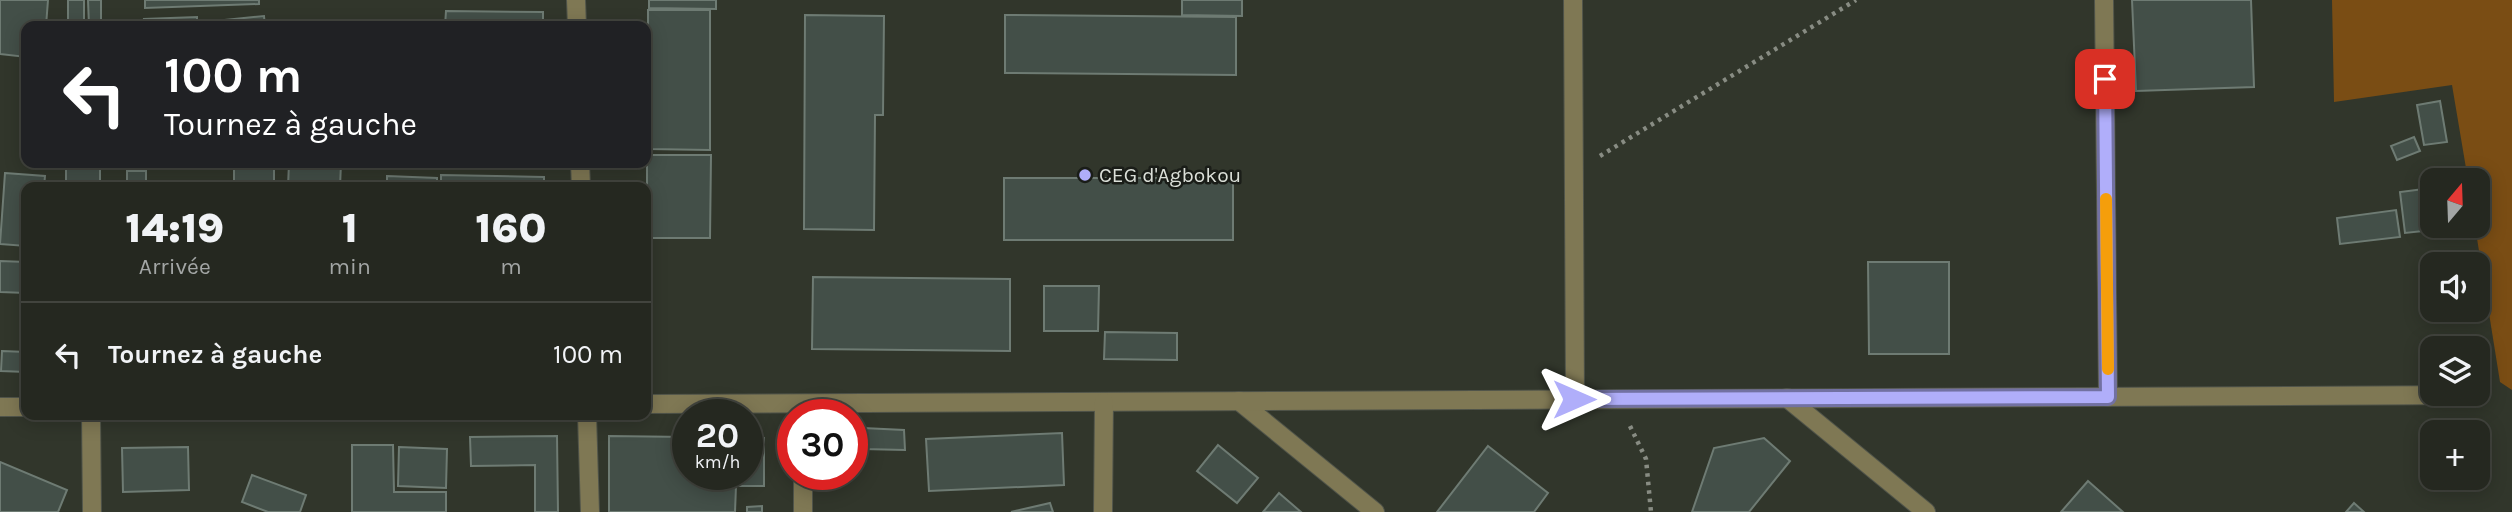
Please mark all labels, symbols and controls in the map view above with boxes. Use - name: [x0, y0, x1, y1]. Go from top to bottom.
- text: 100 m: [164, 47, 302, 104]
- icon: left: [49, 49, 140, 140]
- pin: [2075, 49, 2135, 109]
- icon: arrive: [2086, 60, 2124, 98]
- text: Tournez à gauche: [164, 106, 417, 143]
- place label: CEG d'Agbokou: [1099, 163, 1241, 187]
- marker: CEG d'Agbokou: [1077, 167, 1093, 183]
- north arrow: [2420, 168, 2490, 238]
- map controls: [2420, 168, 2490, 490]
- text: 14:19: [125, 203, 224, 253]
- text: 1: [342, 203, 358, 253]
- text: 160: [475, 203, 547, 253]
- button: sound: [2420, 252, 2490, 322]
- text: Arrivée: [139, 253, 211, 280]
- text: min: [329, 253, 371, 280]
- text: m: [500, 253, 522, 280]
- icon: left: [49, 336, 87, 374]
- button: layers: [2420, 336, 2490, 406]
- text: Tournez à gauche: [108, 339, 322, 370]
- text: 100 m: [553, 339, 623, 370]
- position arrow: [1537, 362, 1611, 436]
- speed limit sign: 30: [777, 399, 868, 490]
- text: 20: [696, 415, 739, 456]
- button: +: [2420, 420, 2490, 490]
- text: km/h: [695, 451, 740, 473]

